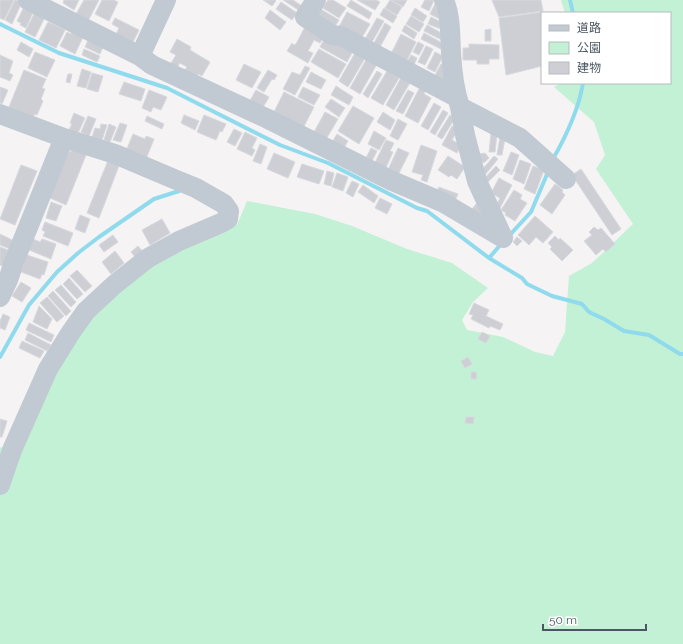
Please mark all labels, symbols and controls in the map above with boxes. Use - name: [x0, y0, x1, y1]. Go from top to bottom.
- legend: [541, 12, 671, 84]
- text: 道路: [577, 21, 601, 35]
- text: 公園: [577, 41, 601, 55]
- text: 建物: [577, 61, 601, 75]
- scale bar: [543, 606, 646, 632]
- text: 50 m: [549, 613, 577, 627]

